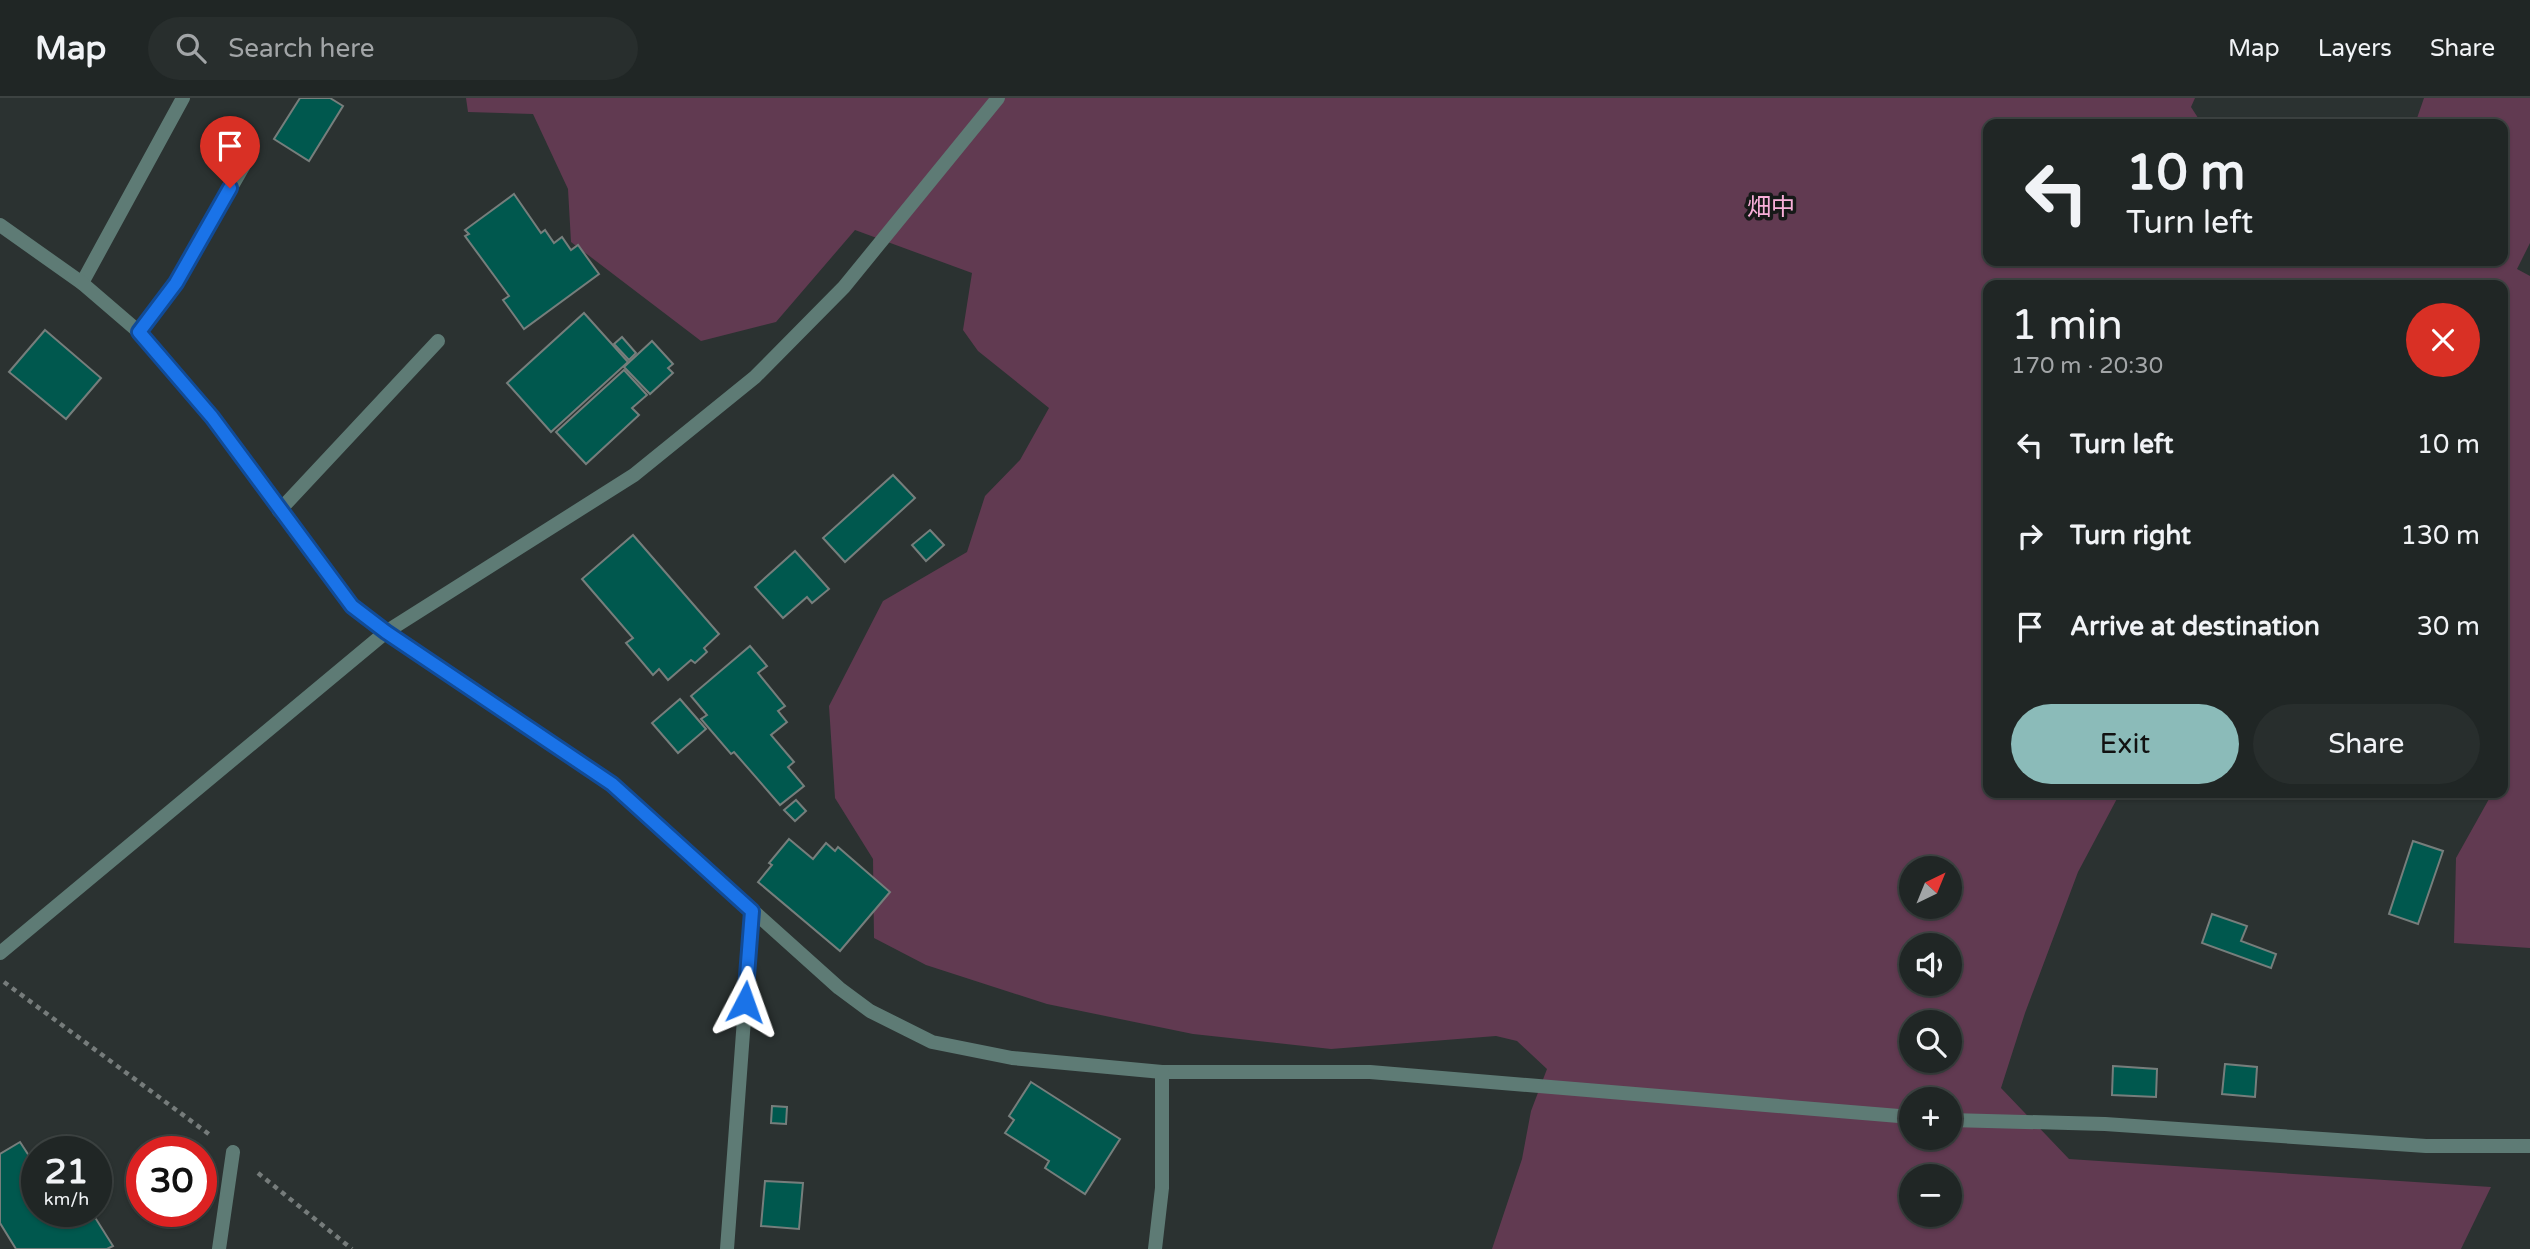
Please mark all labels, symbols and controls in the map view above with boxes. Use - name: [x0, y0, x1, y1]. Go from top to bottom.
- search box: [148, 17, 638, 80]
- text: Map: [35, 29, 106, 68]
- icon: search: [172, 29, 210, 67]
- text: Search here: [228, 33, 374, 64]
- text: Map: [2228, 34, 2280, 63]
- text: Layers: [2318, 34, 2392, 63]
- text: Share: [2430, 34, 2495, 63]
- pin: [200, 116, 260, 188]
- icon: arrive: [211, 127, 249, 165]
- text: 10 m: [2126, 144, 2245, 203]
- icon: left: [2011, 147, 2102, 238]
- district label: 畑中: [1747, 193, 1795, 222]
- text: Turn left: [2126, 204, 2253, 242]
- text: 1 min: [2011, 300, 2123, 351]
- button: close: [2406, 303, 2480, 377]
- text: 170 m · 20:30: [2011, 352, 2163, 380]
- icon: left: [2011, 426, 2049, 464]
- text: Turn left: [2070, 429, 2173, 460]
- text: 10 m: [2417, 429, 2480, 460]
- icon: right: [2011, 517, 2049, 555]
- text: Turn right: [2070, 520, 2191, 551]
- text: 130 m: [2400, 520, 2480, 551]
- icon: arrive: [2011, 608, 2049, 646]
- text: Arrive at destination: [2070, 611, 2320, 642]
- text: 30 m: [2417, 611, 2480, 642]
- button: Exit: [2011, 704, 2239, 784]
- button: Share: [2253, 704, 2480, 784]
- north arrow: [1899, 856, 1962, 919]
- map controls: [1899, 856, 1962, 1227]
- button: sound: [1899, 933, 1962, 996]
- position arrow: [708, 965, 782, 1039]
- button: search: [1899, 1010, 1962, 1073]
- button: +: [1899, 1087, 1962, 1150]
- speed limit sign: 30: [126, 1136, 217, 1227]
- text: 21: [45, 1151, 88, 1193]
- button: −: [1899, 1164, 1962, 1227]
- text: km/h: [44, 1188, 89, 1210]

